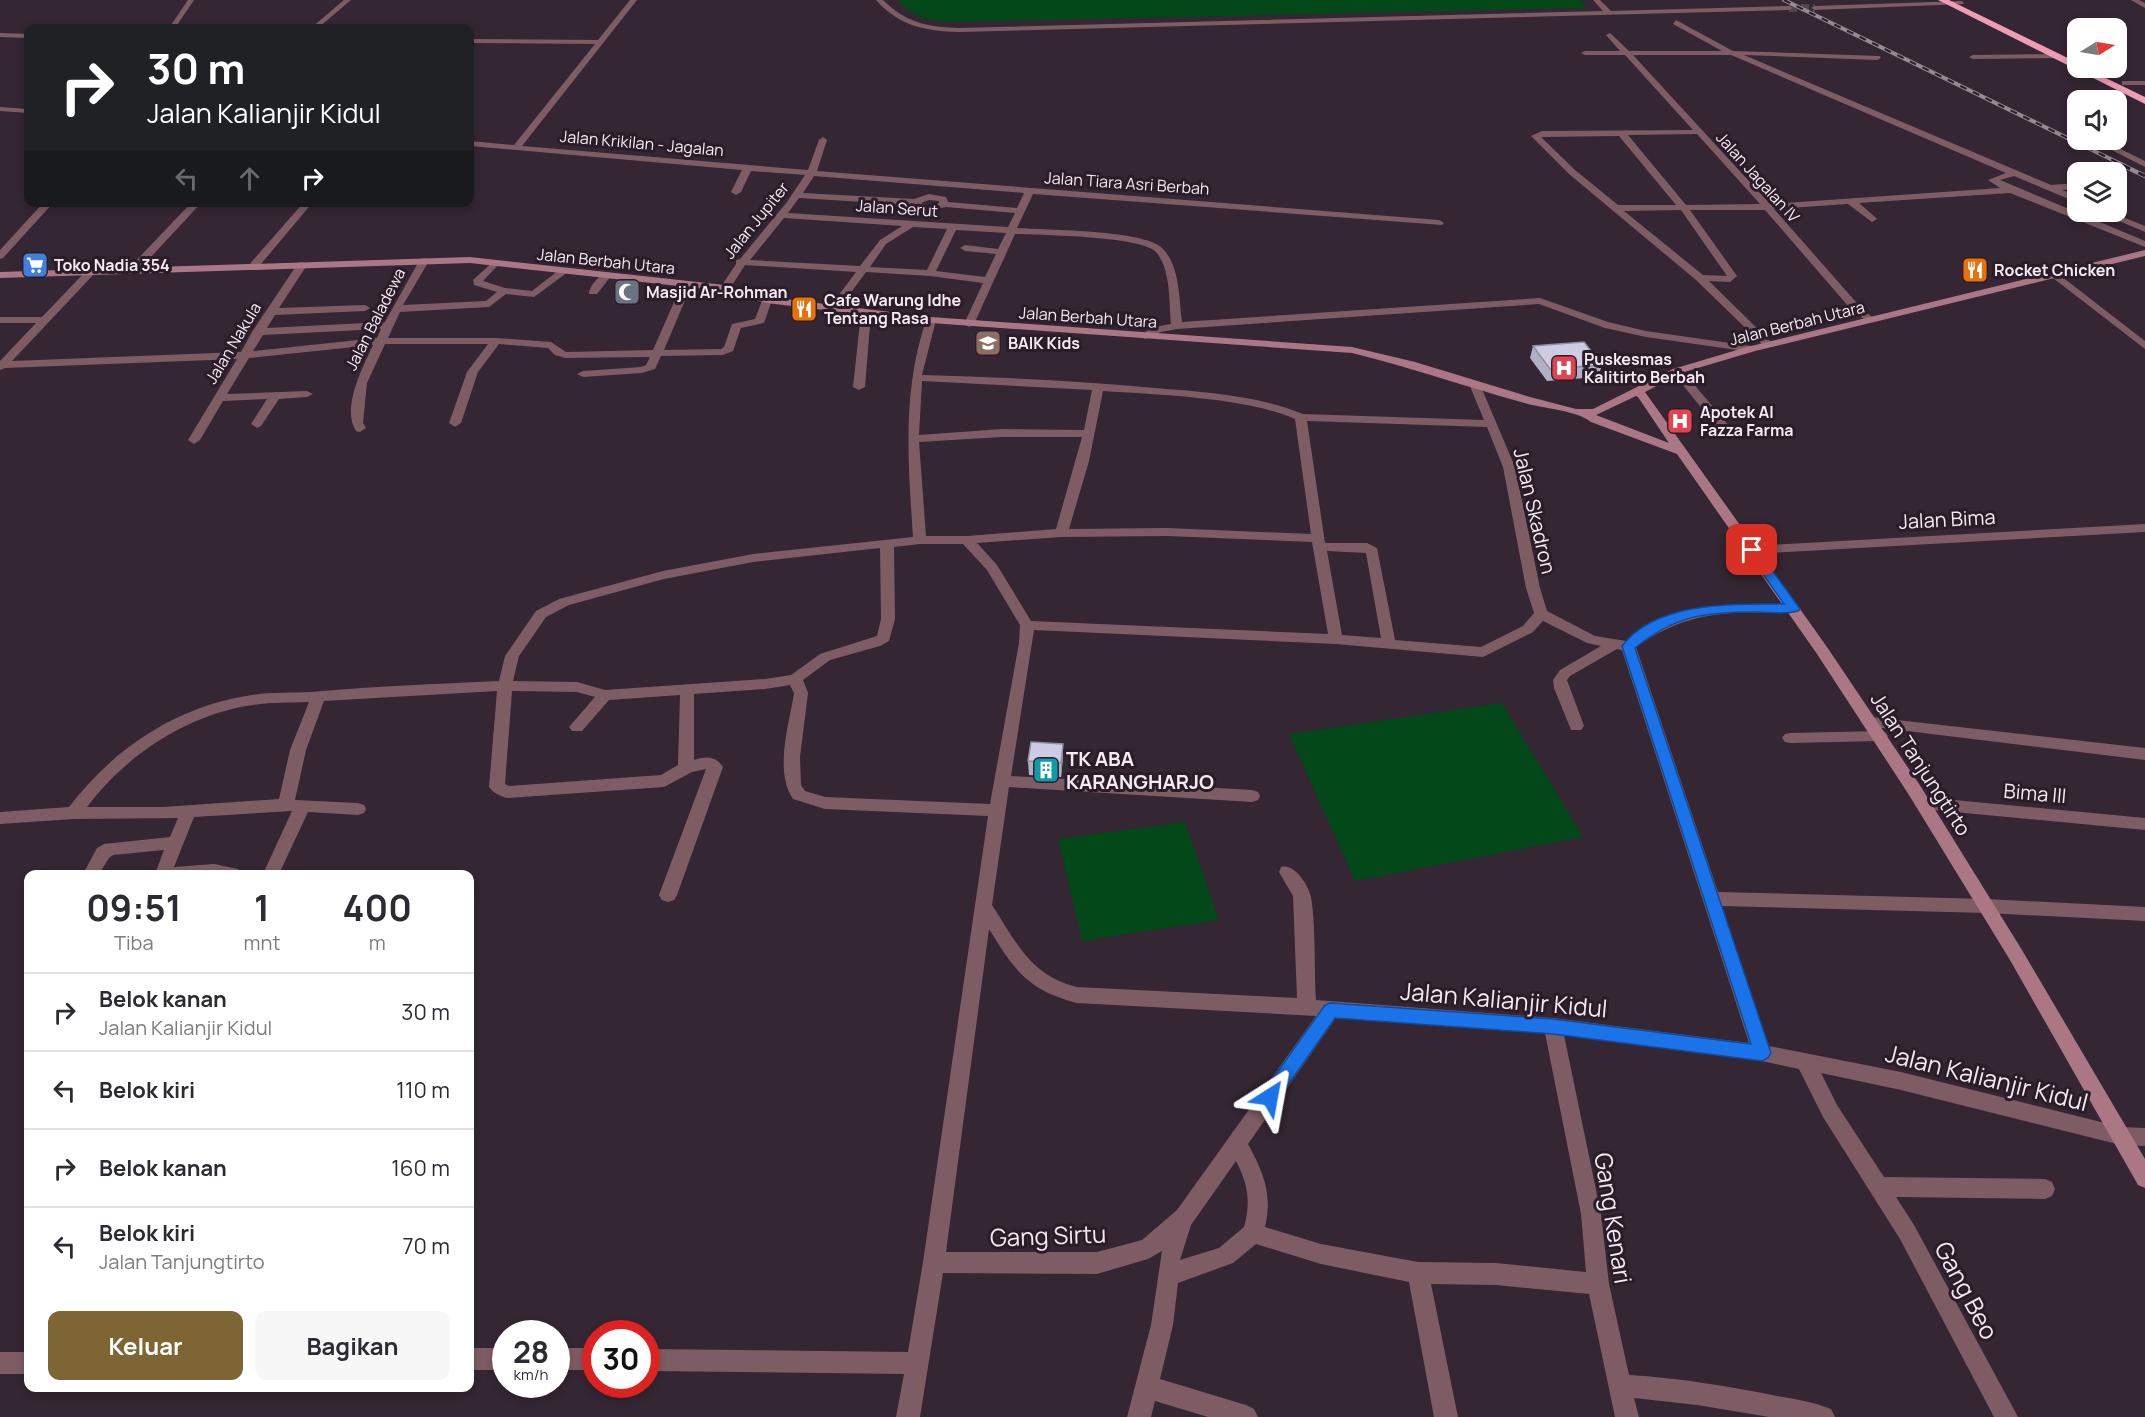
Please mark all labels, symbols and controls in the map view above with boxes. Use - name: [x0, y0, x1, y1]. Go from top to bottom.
- north arrow: [2067, 18, 2127, 78]
- map controls: [2067, 18, 2127, 222]
- text: 30 m: [147, 39, 245, 97]
- icon: right: [48, 48, 126, 126]
- button: sound: [2067, 90, 2127, 150]
- text: Jalan Kalianjir Kidul: [147, 94, 381, 131]
- street label: Jalan Krikilan - Jagalan: [559, 125, 725, 161]
- street label: Jalan Jagalan IV: [1711, 127, 1805, 227]
- icon: left: [170, 162, 203, 195]
- icon: ahead: [233, 162, 266, 195]
- icon: right: [296, 162, 329, 195]
- button: layers: [2067, 162, 2127, 222]
- street label: Jalan Tiara Asri Berbah: [1044, 166, 1210, 200]
- street label: Jalan Jupiter: [718, 177, 794, 263]
- street label: Jalan Serut: [855, 194, 939, 222]
- street label: Jalan Berbah Utara: [536, 243, 676, 279]
- supermarket icon: Toko Nadia 354: [20, 250, 50, 280]
- place label: Toko Nadia 354: [54, 254, 170, 276]
- restaurant icon: Rocket Chicken: [1960, 255, 1990, 285]
- place label: Rocket Chicken: [1994, 259, 2115, 281]
- street label: Jalan Baladewa: [340, 264, 410, 374]
- mosque icon: Masjid Ar-Rohman: [612, 277, 642, 307]
- place label: Masjid Ar-Rohman: [646, 281, 788, 303]
- place label: Cafe Warung Idhe Tentang Rasa: [824, 289, 962, 329]
- restaurant icon: Cafe Warung Idhe Tentang Rasa: [789, 294, 819, 324]
- street label: Jalan Berbah Utara: [1727, 296, 1867, 350]
- street label: Jalan Nakula: [200, 298, 266, 388]
- street label: Jalan Berbah Utara: [1018, 301, 1158, 333]
- school or university icon: BAIK Kids: [973, 328, 1003, 358]
- place label: BAIK Kids: [1008, 332, 1080, 354]
- place label: Puskesmas Kalitirto Berbah: [1584, 348, 1705, 388]
- hospital icon: Puskesmas Kalitirto Berbah: [1549, 353, 1579, 383]
- place label: Apotek Al Fazza Farma: [1700, 401, 1794, 441]
- hospital icon: Apotek Al Fazza Farma: [1665, 406, 1695, 436]
- street label: Jalan Skadron: [1507, 446, 1563, 576]
- street label: Jalan Bima: [1898, 503, 1996, 535]
- pin: [1726, 524, 1777, 575]
- icon: arrive: [1735, 533, 1768, 566]
- street label: Jalan Tanjungtirto: [1865, 687, 1977, 841]
- place label: TK ABA KARANGHARJO: [1066, 745, 1214, 795]
- building icon: TK ABA KARANGHARJO: [1031, 755, 1061, 785]
- street label: Bima III: [2002, 777, 2068, 809]
- text: 09:51: [86, 883, 181, 932]
- text: 1: [254, 883, 270, 932]
- text: 400: [343, 883, 412, 932]
- text: Tiba: [114, 929, 154, 956]
- text: mnt: [244, 929, 280, 956]
- text: m: [369, 929, 386, 956]
- street label: Jalan Kalianjir Kidul: [1399, 974, 1609, 1024]
- text: Belok kanan: [99, 984, 227, 1014]
- icon: right: [48, 996, 81, 1029]
- text: 30 m: [401, 997, 450, 1027]
- text: Jalan Kalianjir Kidul: [99, 1014, 272, 1041]
- street label: Jalan Kalianjir Kidul: [1882, 1036, 2092, 1118]
- position arrow: [1238, 1065, 1302, 1129]
- icon: left: [48, 1074, 81, 1107]
- text: Belok kiri: [99, 1075, 195, 1105]
- text: 110 m: [396, 1075, 450, 1105]
- street label: Gang Kenari: [1587, 1150, 1641, 1286]
- icon: right: [48, 1152, 81, 1185]
- text: Belok kanan: [99, 1153, 227, 1183]
- text: 160 m: [391, 1153, 450, 1183]
- street label: Gang Sirtu: [989, 1216, 1107, 1254]
- text: Belok kiri: [99, 1218, 195, 1248]
- icon: left: [48, 1230, 81, 1263]
- text: 70 m: [402, 1231, 450, 1261]
- street label: Gang Beo: [1927, 1235, 2007, 1345]
- text: Jalan Tanjungtirto: [99, 1248, 265, 1275]
- button: Keluar: [48, 1311, 243, 1380]
- button: Bagikan: [255, 1311, 450, 1380]
- speed limit sign: 30: [582, 1320, 660, 1398]
- text: 28: [513, 1331, 549, 1372]
- text: km/h: [514, 1364, 548, 1385]

